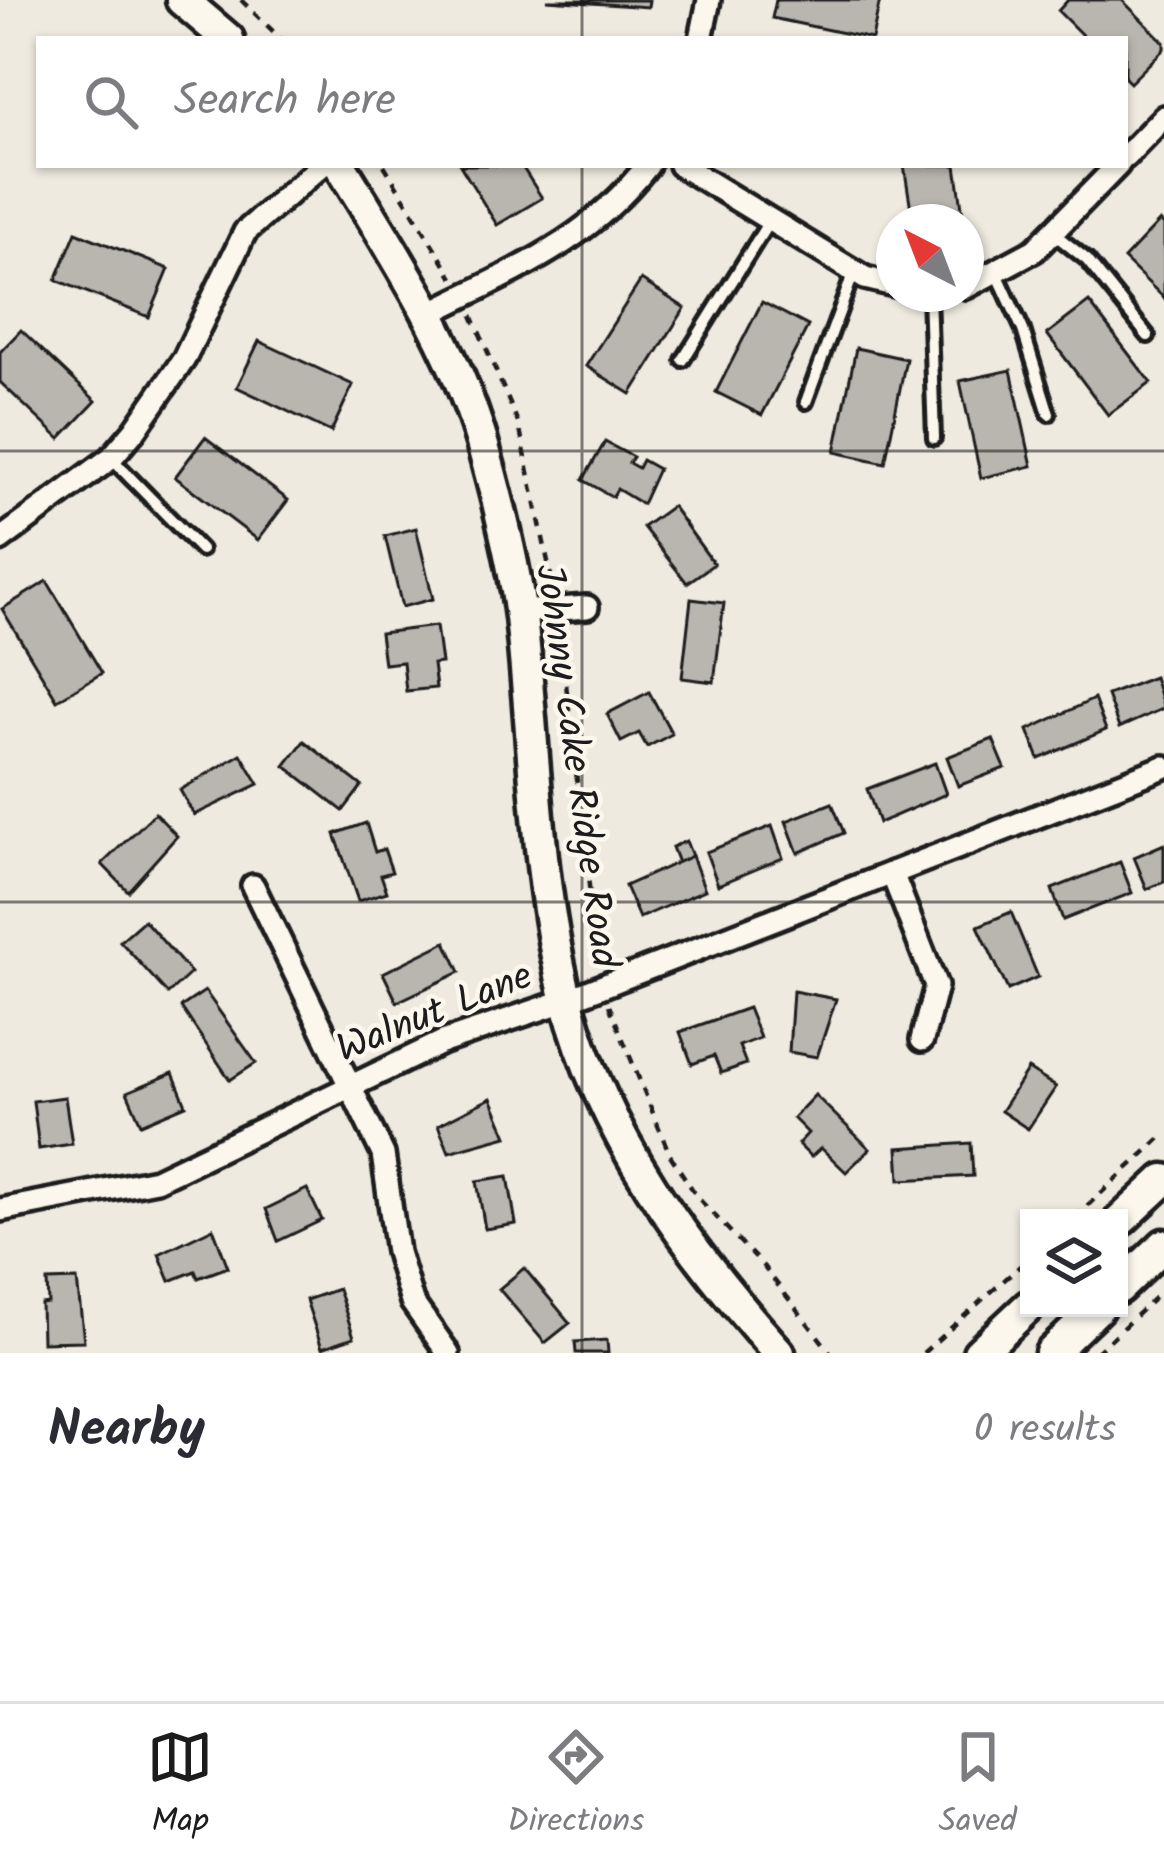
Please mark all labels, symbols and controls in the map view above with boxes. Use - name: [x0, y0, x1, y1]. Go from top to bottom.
- search box: [36, 36, 1128, 168]
- text: Search here: [174, 66, 396, 138]
- icon: search: [78, 69, 144, 135]
- north arrow: [876, 204, 984, 312]
- street label: Johnny Cake Ridge Road: [516, 560, 634, 973]
- street label: Walnut Lane: [328, 947, 542, 1081]
- map controls: [1020, 1209, 1128, 1317]
- button: layers: [1020, 1209, 1128, 1317]
- text: Nearby: [48, 1391, 205, 1472]
- text: 0 results: [974, 1400, 1116, 1462]
- tab: Map: [147, 1724, 213, 1849]
- tab: Directions: [507, 1724, 644, 1849]
- tab: Saved: [939, 1724, 1017, 1849]

